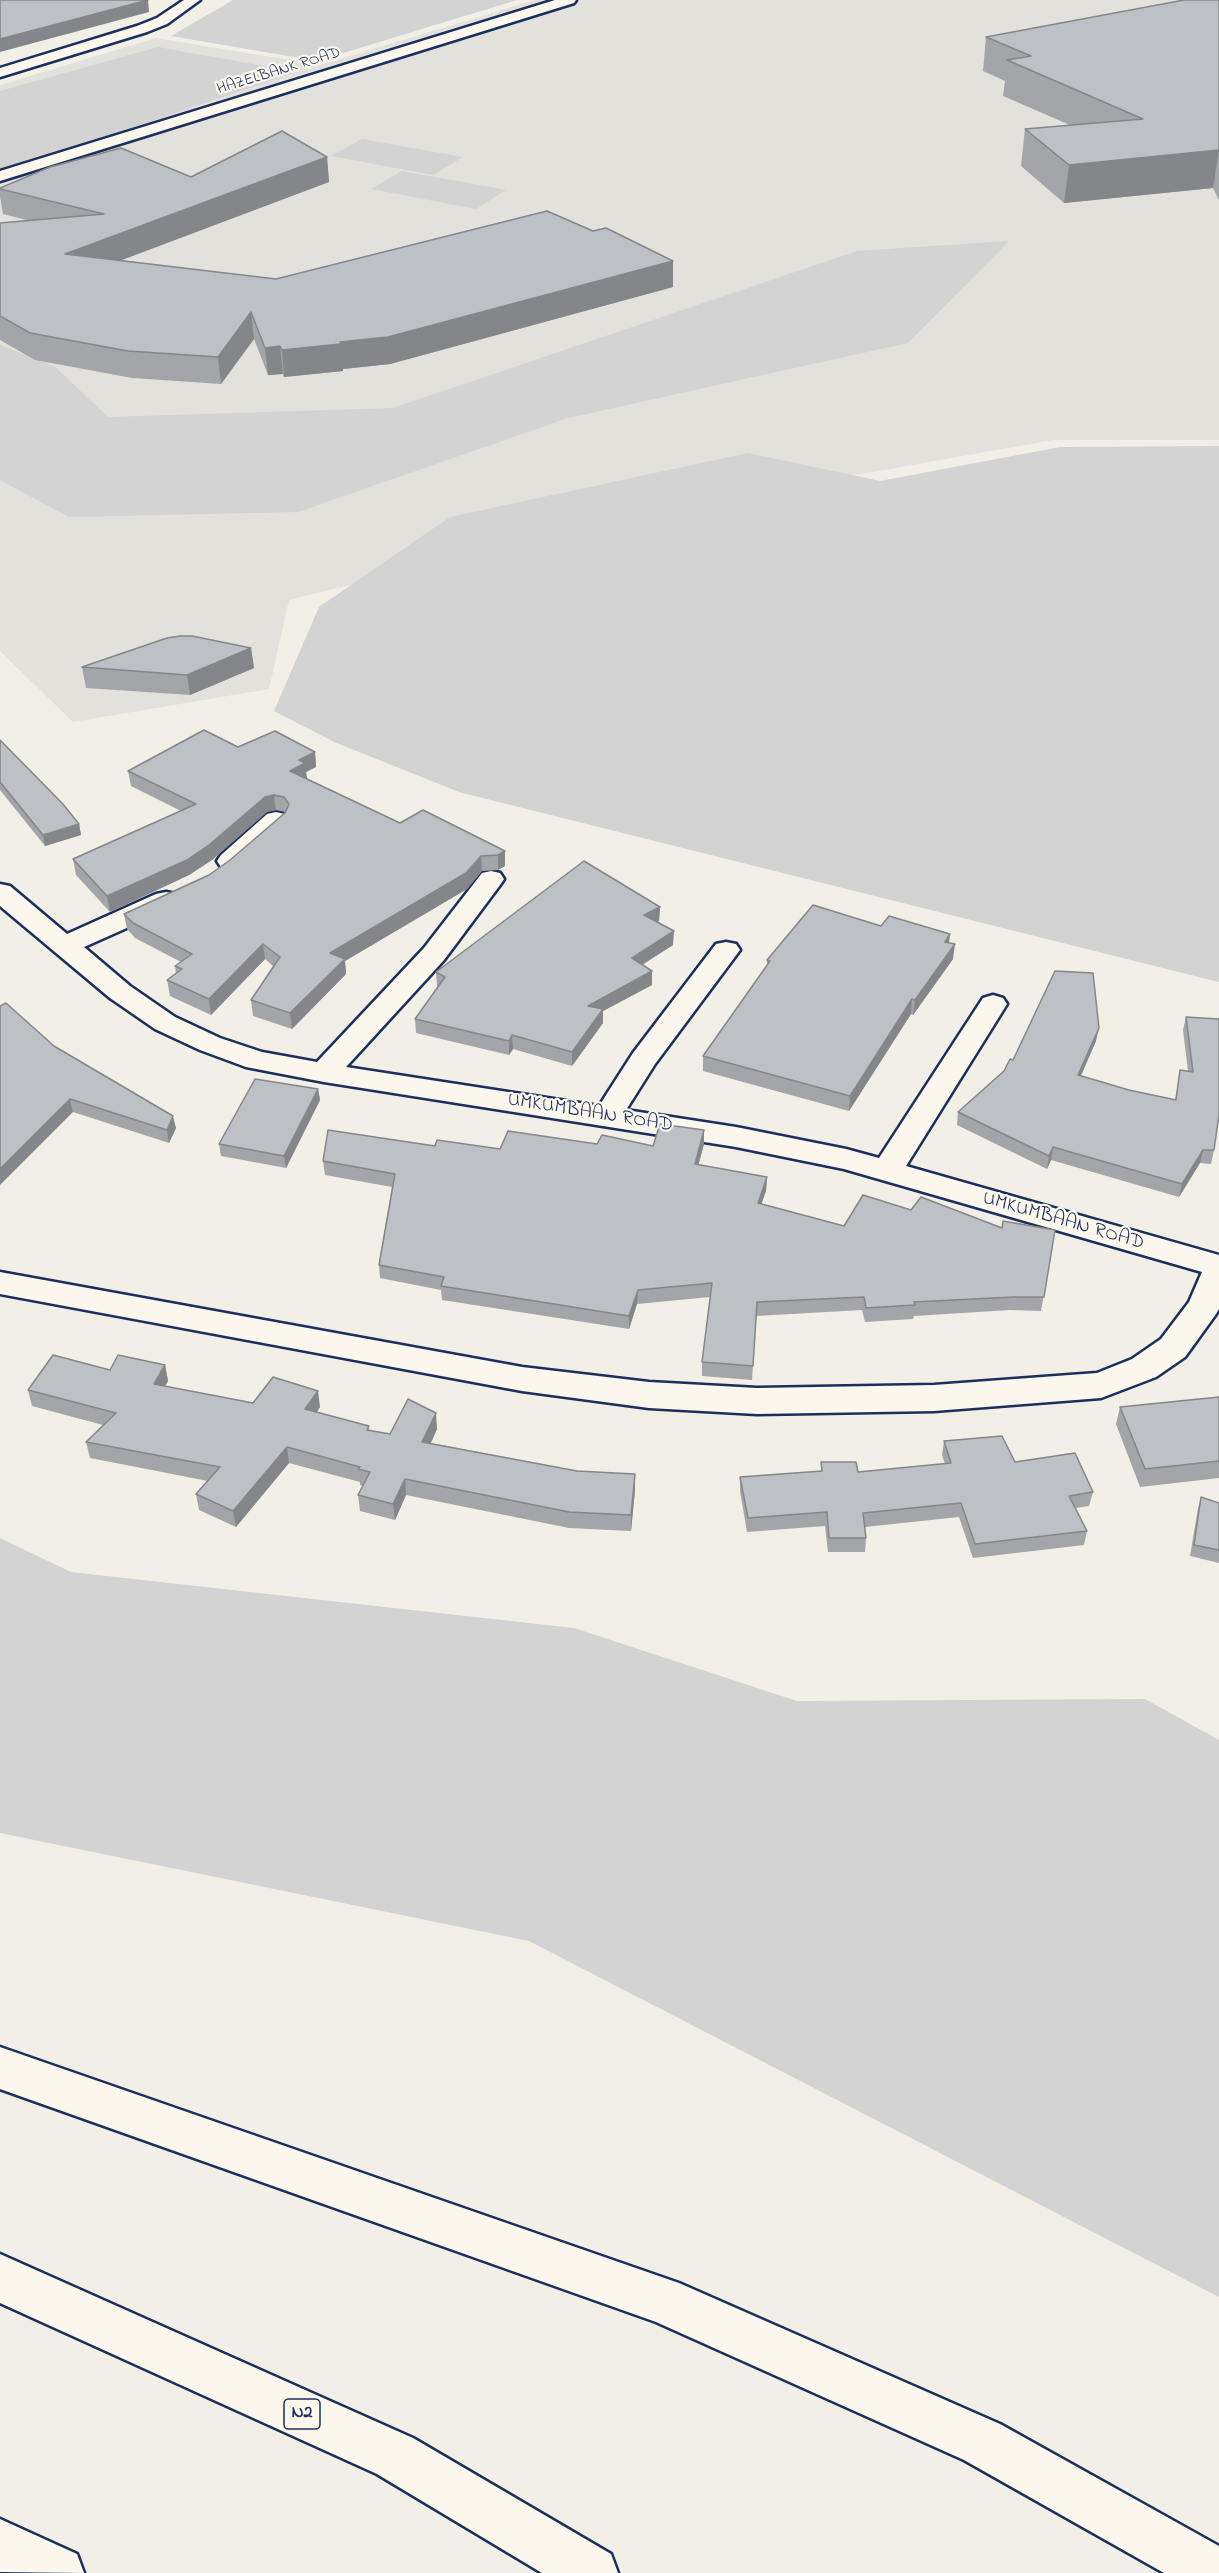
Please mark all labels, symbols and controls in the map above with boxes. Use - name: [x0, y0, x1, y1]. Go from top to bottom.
- street label: HAZELBANK ROAD: [215, 44, 343, 100]
- street label: UMKUMBAAN ROAD: [506, 1089, 674, 1139]
- street label: UMKUMBAAN ROAD: [979, 1187, 1147, 1257]
- road number: N2: [284, 2399, 320, 2429]

